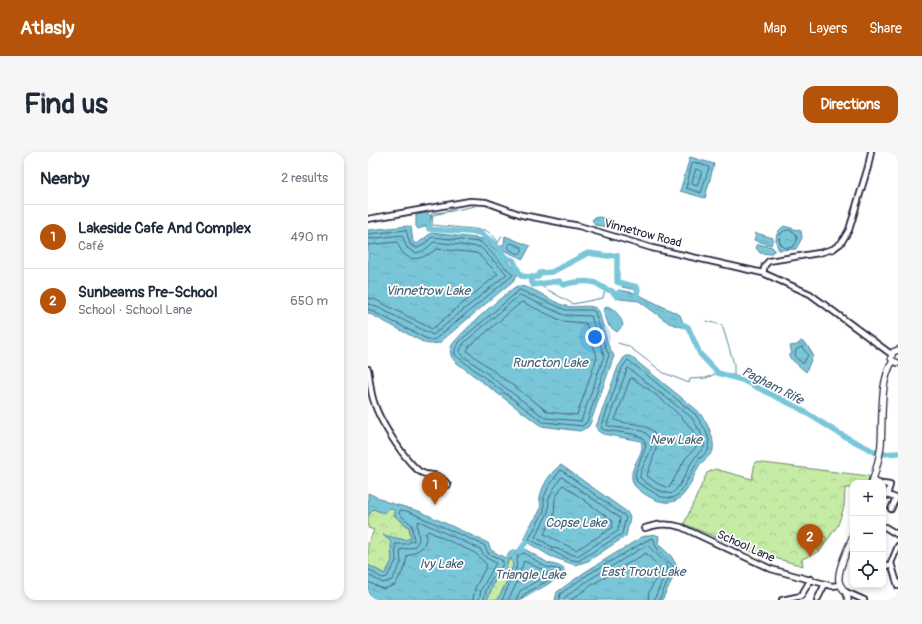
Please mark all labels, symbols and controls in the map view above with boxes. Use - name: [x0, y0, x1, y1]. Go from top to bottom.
- text: Atlasly: [20, 16, 74, 40]
- text: Map: [764, 20, 787, 37]
- text: Layers: [809, 20, 847, 37]
- text: Share: [869, 20, 902, 37]
- button: Directions: [803, 86, 898, 123]
- text: Find us: [24, 87, 108, 122]
- text: Nearby: [40, 168, 89, 189]
- text: 2 results: [281, 170, 328, 186]
- street label: Vinnetrow Road: [603, 216, 683, 251]
- text: Lakeside Cafe And Complex: [78, 219, 251, 238]
- text: 1: [50, 229, 56, 245]
- text: 490 m: [291, 229, 328, 245]
- text: Café: [78, 238, 104, 254]
- text: Sunbeams Pre-School: [78, 283, 218, 302]
- water label: Vinnetrow Lake: [386, 283, 472, 299]
- text: 2: [49, 293, 57, 309]
- text: 650 m: [290, 293, 328, 309]
- text: School · School Lane: [78, 302, 192, 318]
- your location: [585, 327, 605, 347]
- water label: Runcton Lake: [512, 355, 589, 371]
- water label: Pagham Rife: [739, 364, 807, 409]
- water label: New Lake: [650, 432, 704, 448]
- pin: 1: [422, 472, 448, 505]
- map controls: [850, 480, 886, 588]
- button: +: [850, 480, 886, 516]
- water label: Copse Lake: [545, 515, 608, 531]
- button: −: [850, 516, 886, 552]
- pin: 2: [797, 524, 823, 557]
- street label: School Lane: [715, 527, 777, 566]
- button: locate: [850, 552, 886, 588]
- water label: Ivy Lake: [419, 556, 464, 572]
- water label: East Trout Lake: [601, 564, 687, 580]
- water label: Triangle Lake: [495, 567, 567, 583]

